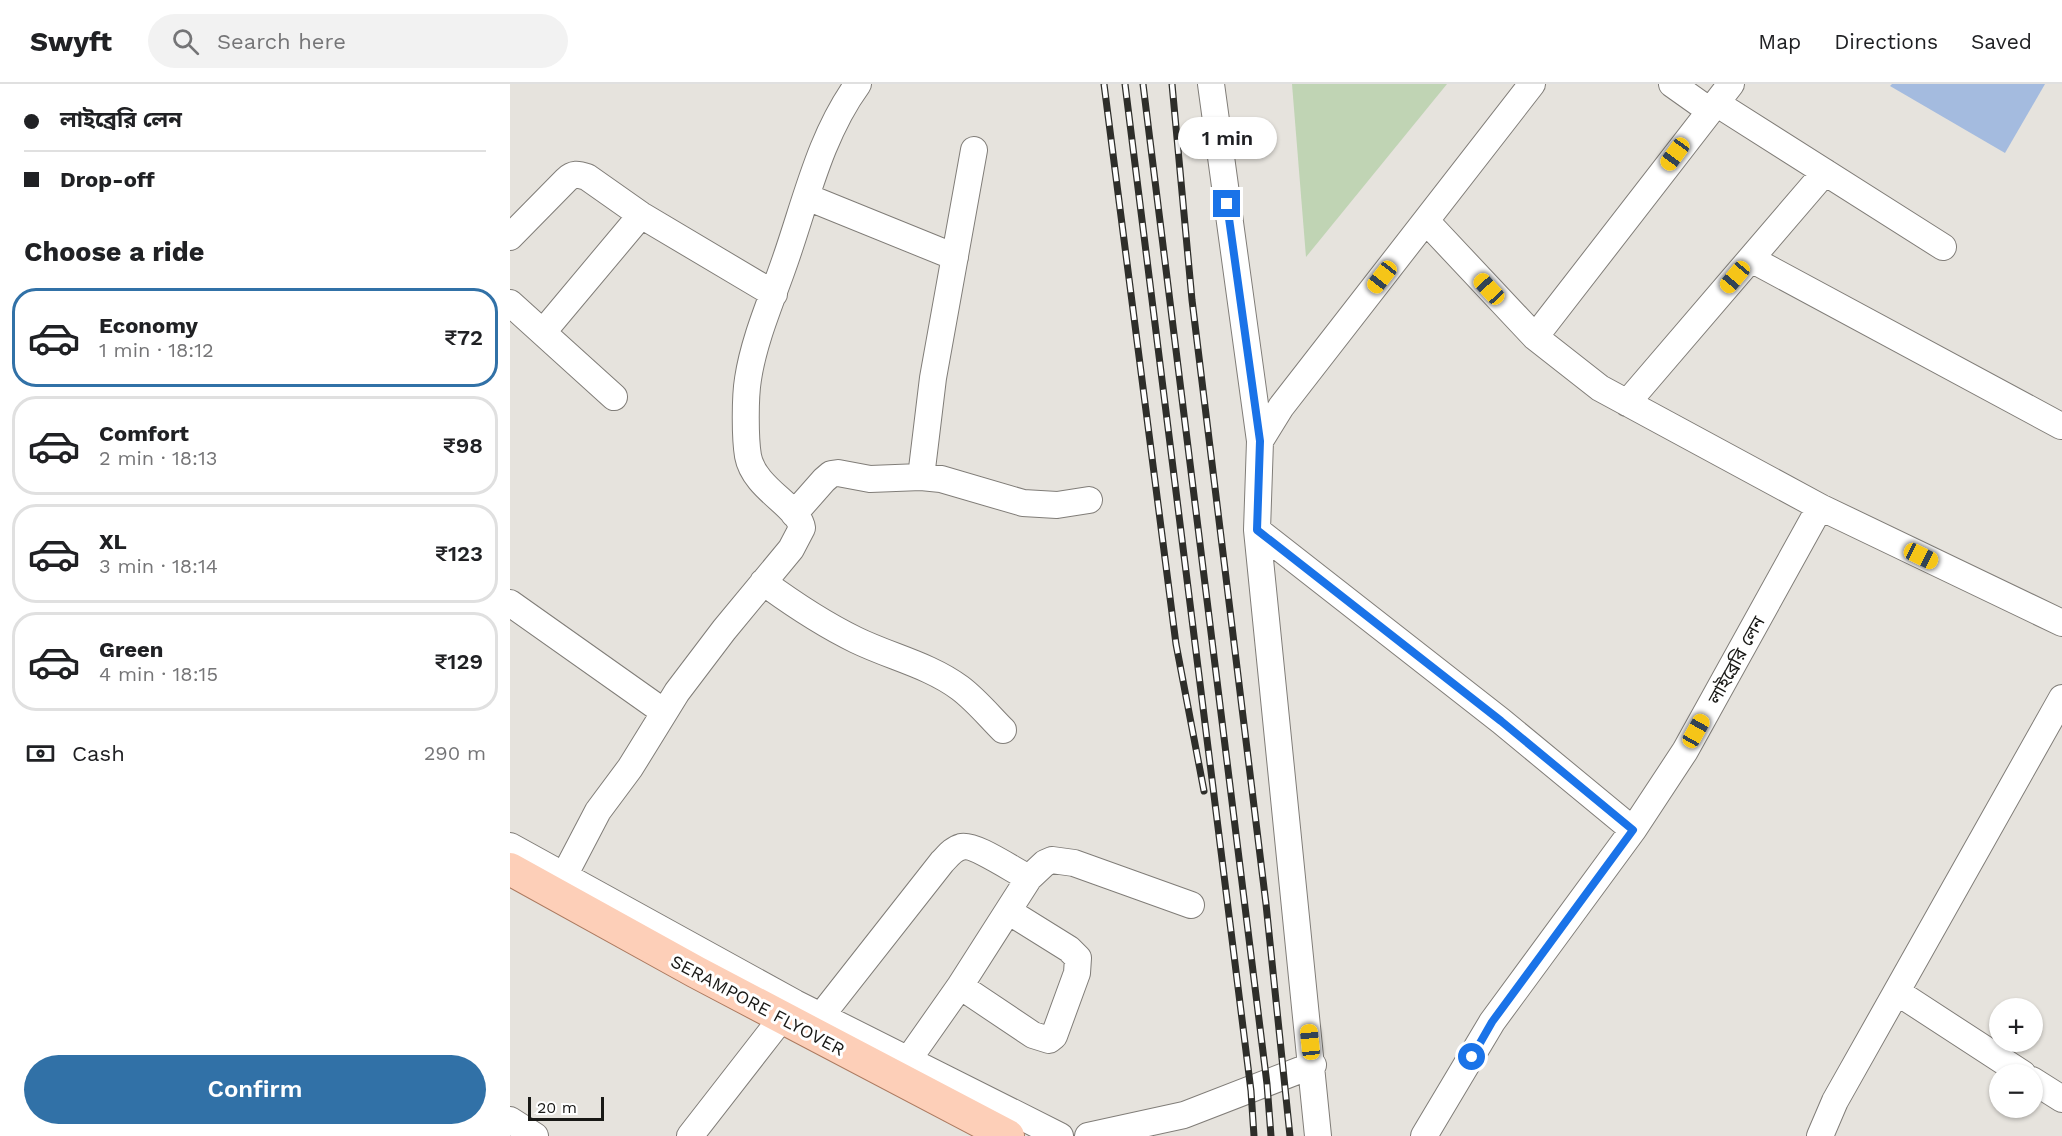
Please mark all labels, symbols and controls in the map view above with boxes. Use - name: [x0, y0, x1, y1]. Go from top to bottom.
- search box: [148, 14, 568, 68]
- text: Swyft: [30, 25, 112, 58]
- icon: search: [169, 25, 202, 58]
- text: Search here: [217, 29, 346, 54]
- text: Map: [1758, 29, 1801, 54]
- text: Directions: [1834, 29, 1938, 54]
- text: Saved: [1971, 29, 2032, 54]
- text: লাইব্রেরি লেন: [60, 107, 182, 132]
- callout: 1 min: [1178, 117, 1276, 159]
- text: 1 min: [1202, 126, 1253, 150]
- car: [1657, 134, 1693, 174]
- text: Drop-off: [60, 167, 155, 192]
- route end: [1213, 190, 1240, 217]
- text: Choose a ride: [24, 236, 204, 268]
- car: [1364, 257, 1400, 297]
- car: [1717, 257, 1753, 297]
- car: [1470, 270, 1508, 308]
- icon: car: [27, 311, 81, 365]
- text: Economy: [99, 313, 198, 338]
- text: ₹72: [444, 325, 483, 350]
- text: 1 min · 18:12: [99, 338, 214, 362]
- icon: car: [27, 419, 81, 473]
- text: Comfort: [99, 421, 189, 446]
- text: ₹98: [443, 433, 483, 458]
- text: 2 min · 18:13: [99, 446, 218, 470]
- icon: car: [27, 527, 81, 581]
- text: XL: [99, 529, 127, 554]
- car: [1901, 540, 1941, 572]
- text: ₹123: [435, 541, 483, 566]
- text: 3 min · 18:14: [99, 554, 218, 578]
- street label: লাইব্রেরি লেন: [1703, 612, 1769, 708]
- icon: car: [27, 635, 81, 689]
- text: Green: [99, 637, 163, 662]
- text: ₹129: [434, 649, 483, 674]
- text: 4 min · 18:15: [99, 662, 218, 686]
- car: [1679, 711, 1713, 751]
- icon: cash: [24, 737, 57, 770]
- text: Cash: [72, 741, 125, 766]
- text: 290 m: [424, 741, 486, 765]
- street label: SERAMPORE FLYOVER: [667, 950, 849, 1060]
- map controls: [1989, 998, 2043, 1118]
- button: +: [1989, 998, 2043, 1052]
- car: [1299, 1023, 1321, 1061]
- route start: [1458, 1043, 1485, 1070]
- button: Confirm: [24, 1055, 486, 1124]
- button: −: [1989, 1064, 2043, 1118]
- scale bar: [528, 1094, 604, 1122]
- text: 20 m: [537, 1098, 577, 1117]

